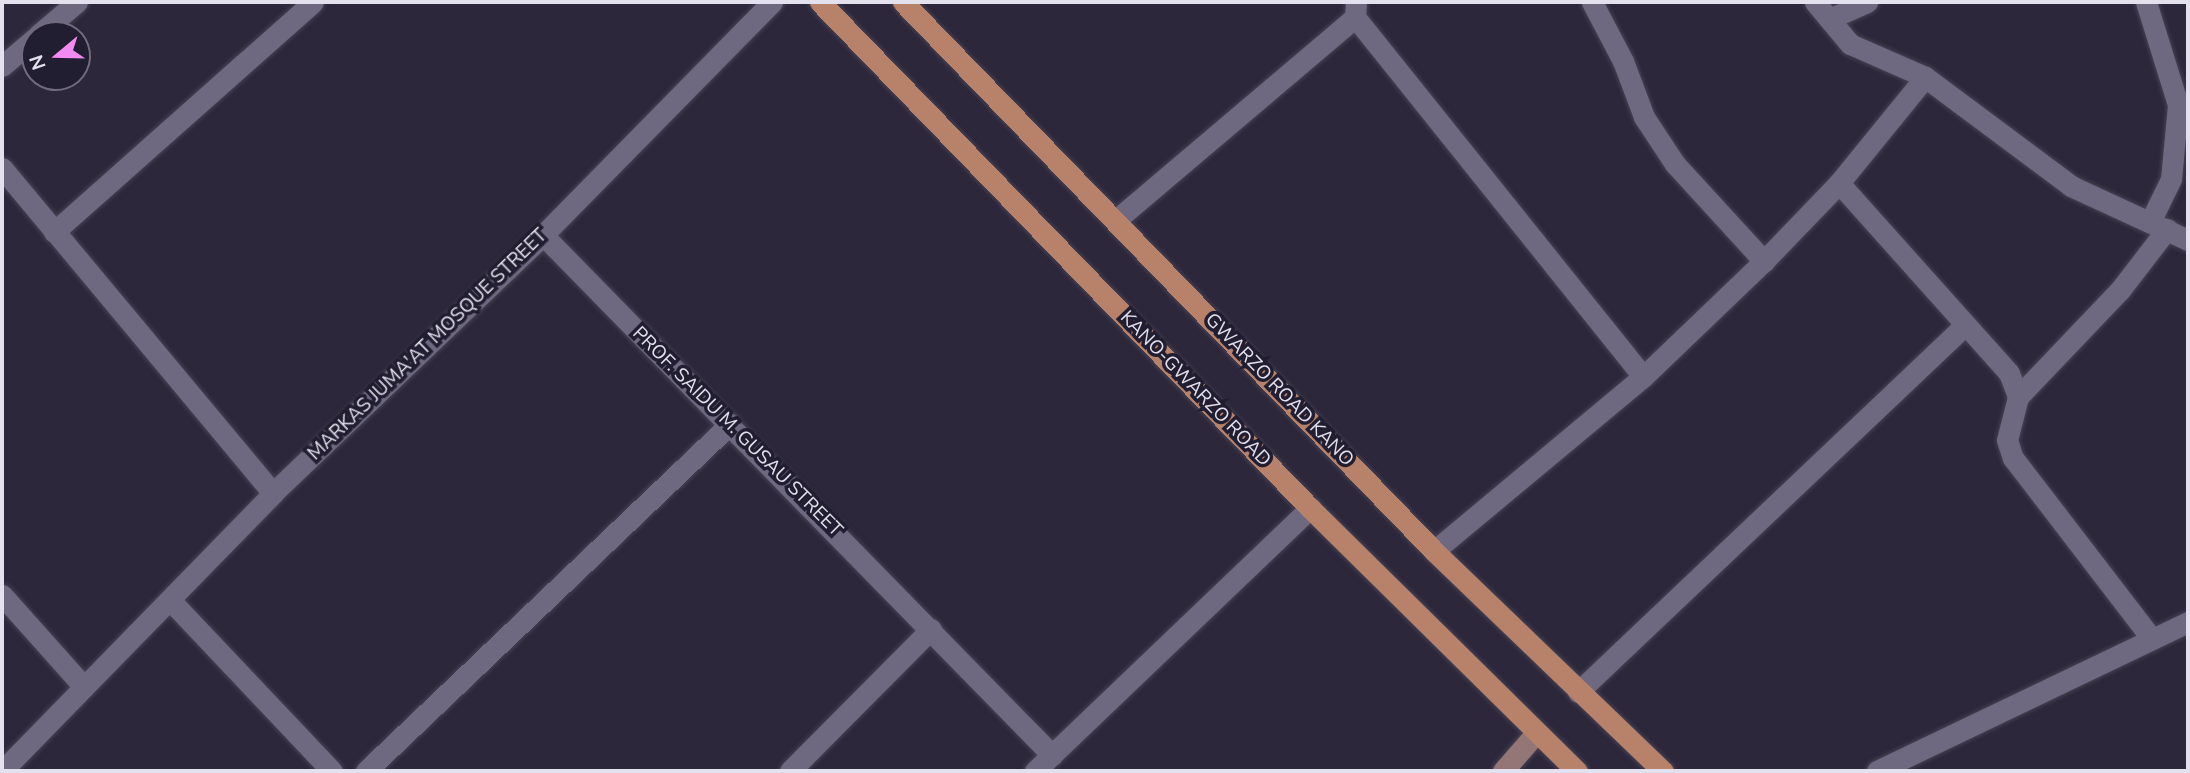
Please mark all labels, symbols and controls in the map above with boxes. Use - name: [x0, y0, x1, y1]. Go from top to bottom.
- north arrow: [21, 21, 91, 91]
- text: N: [23, 51, 53, 73]
- street label: MARKAS JUMA'AT MOSQUE STREET: [304, 225, 552, 465]
- street label: KANO-GWARZO ROAD: [1115, 307, 1275, 471]
- street label: GWARZO ROAD KANO: [1200, 309, 1358, 471]
- street label: PROF. SAIDU M. GUSAU STREET: [627, 322, 847, 542]

